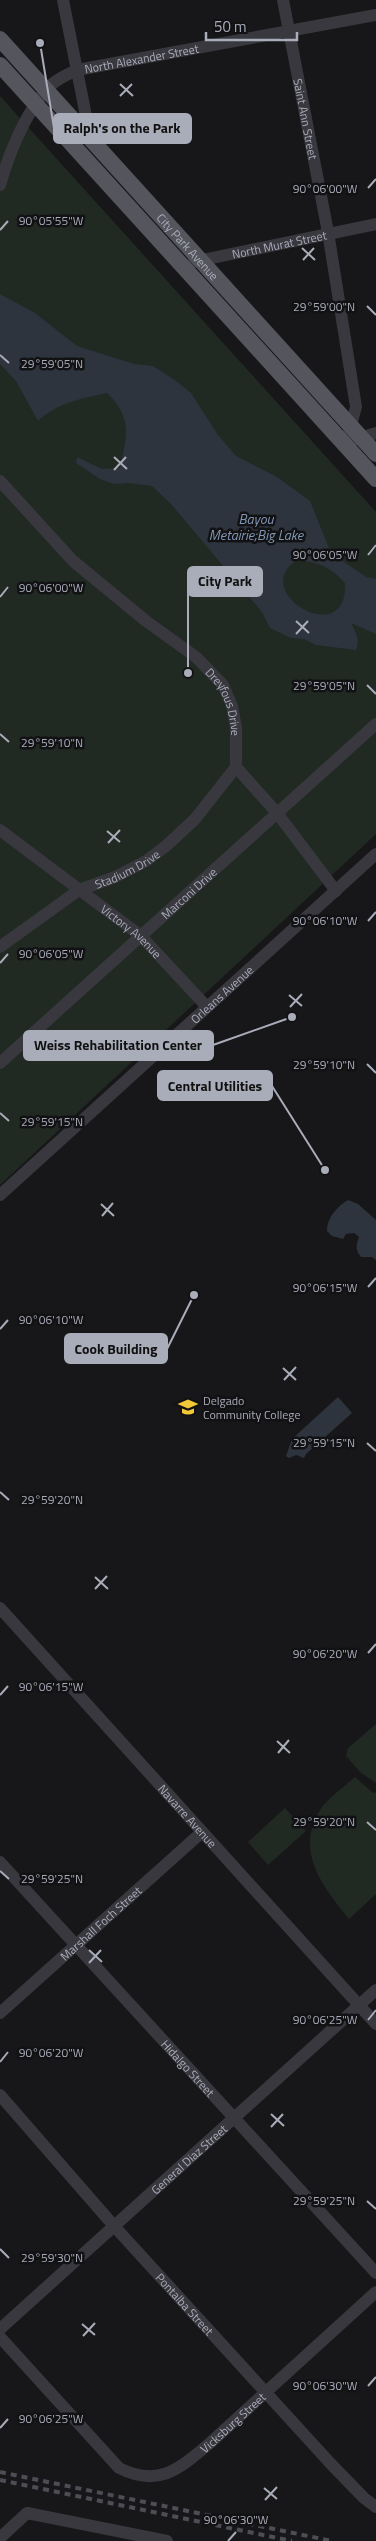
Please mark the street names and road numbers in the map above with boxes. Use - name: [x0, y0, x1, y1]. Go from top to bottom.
- street label: North Alexander Street: [83, 38, 201, 78]
- street label: Saint Ann Street: [289, 77, 323, 162]
- street label: City Park Avenue: [152, 209, 224, 284]
- street label: North Murat Street: [230, 225, 329, 263]
- street label: Dreyfous Drive: [201, 663, 246, 736]
- street label: Stadium Drive: [92, 844, 164, 893]
- street label: Marconi Drive: [156, 863, 221, 923]
- street label: Victory Avenue: [97, 899, 167, 963]
- street label: Orleans Avenue: [186, 960, 257, 1028]
- street label: Navarre Avenue: [154, 1780, 222, 1852]
- street label: Marshall Foch Street: [55, 1881, 146, 1965]
- street label: Hidalgo Street: [157, 2035, 220, 2101]
- street label: General Diaz Street: [146, 2119, 232, 2198]
- street label: Pontalba Street: [151, 2268, 219, 2340]
- street label: Vicksburg Street: [195, 2387, 270, 2457]

